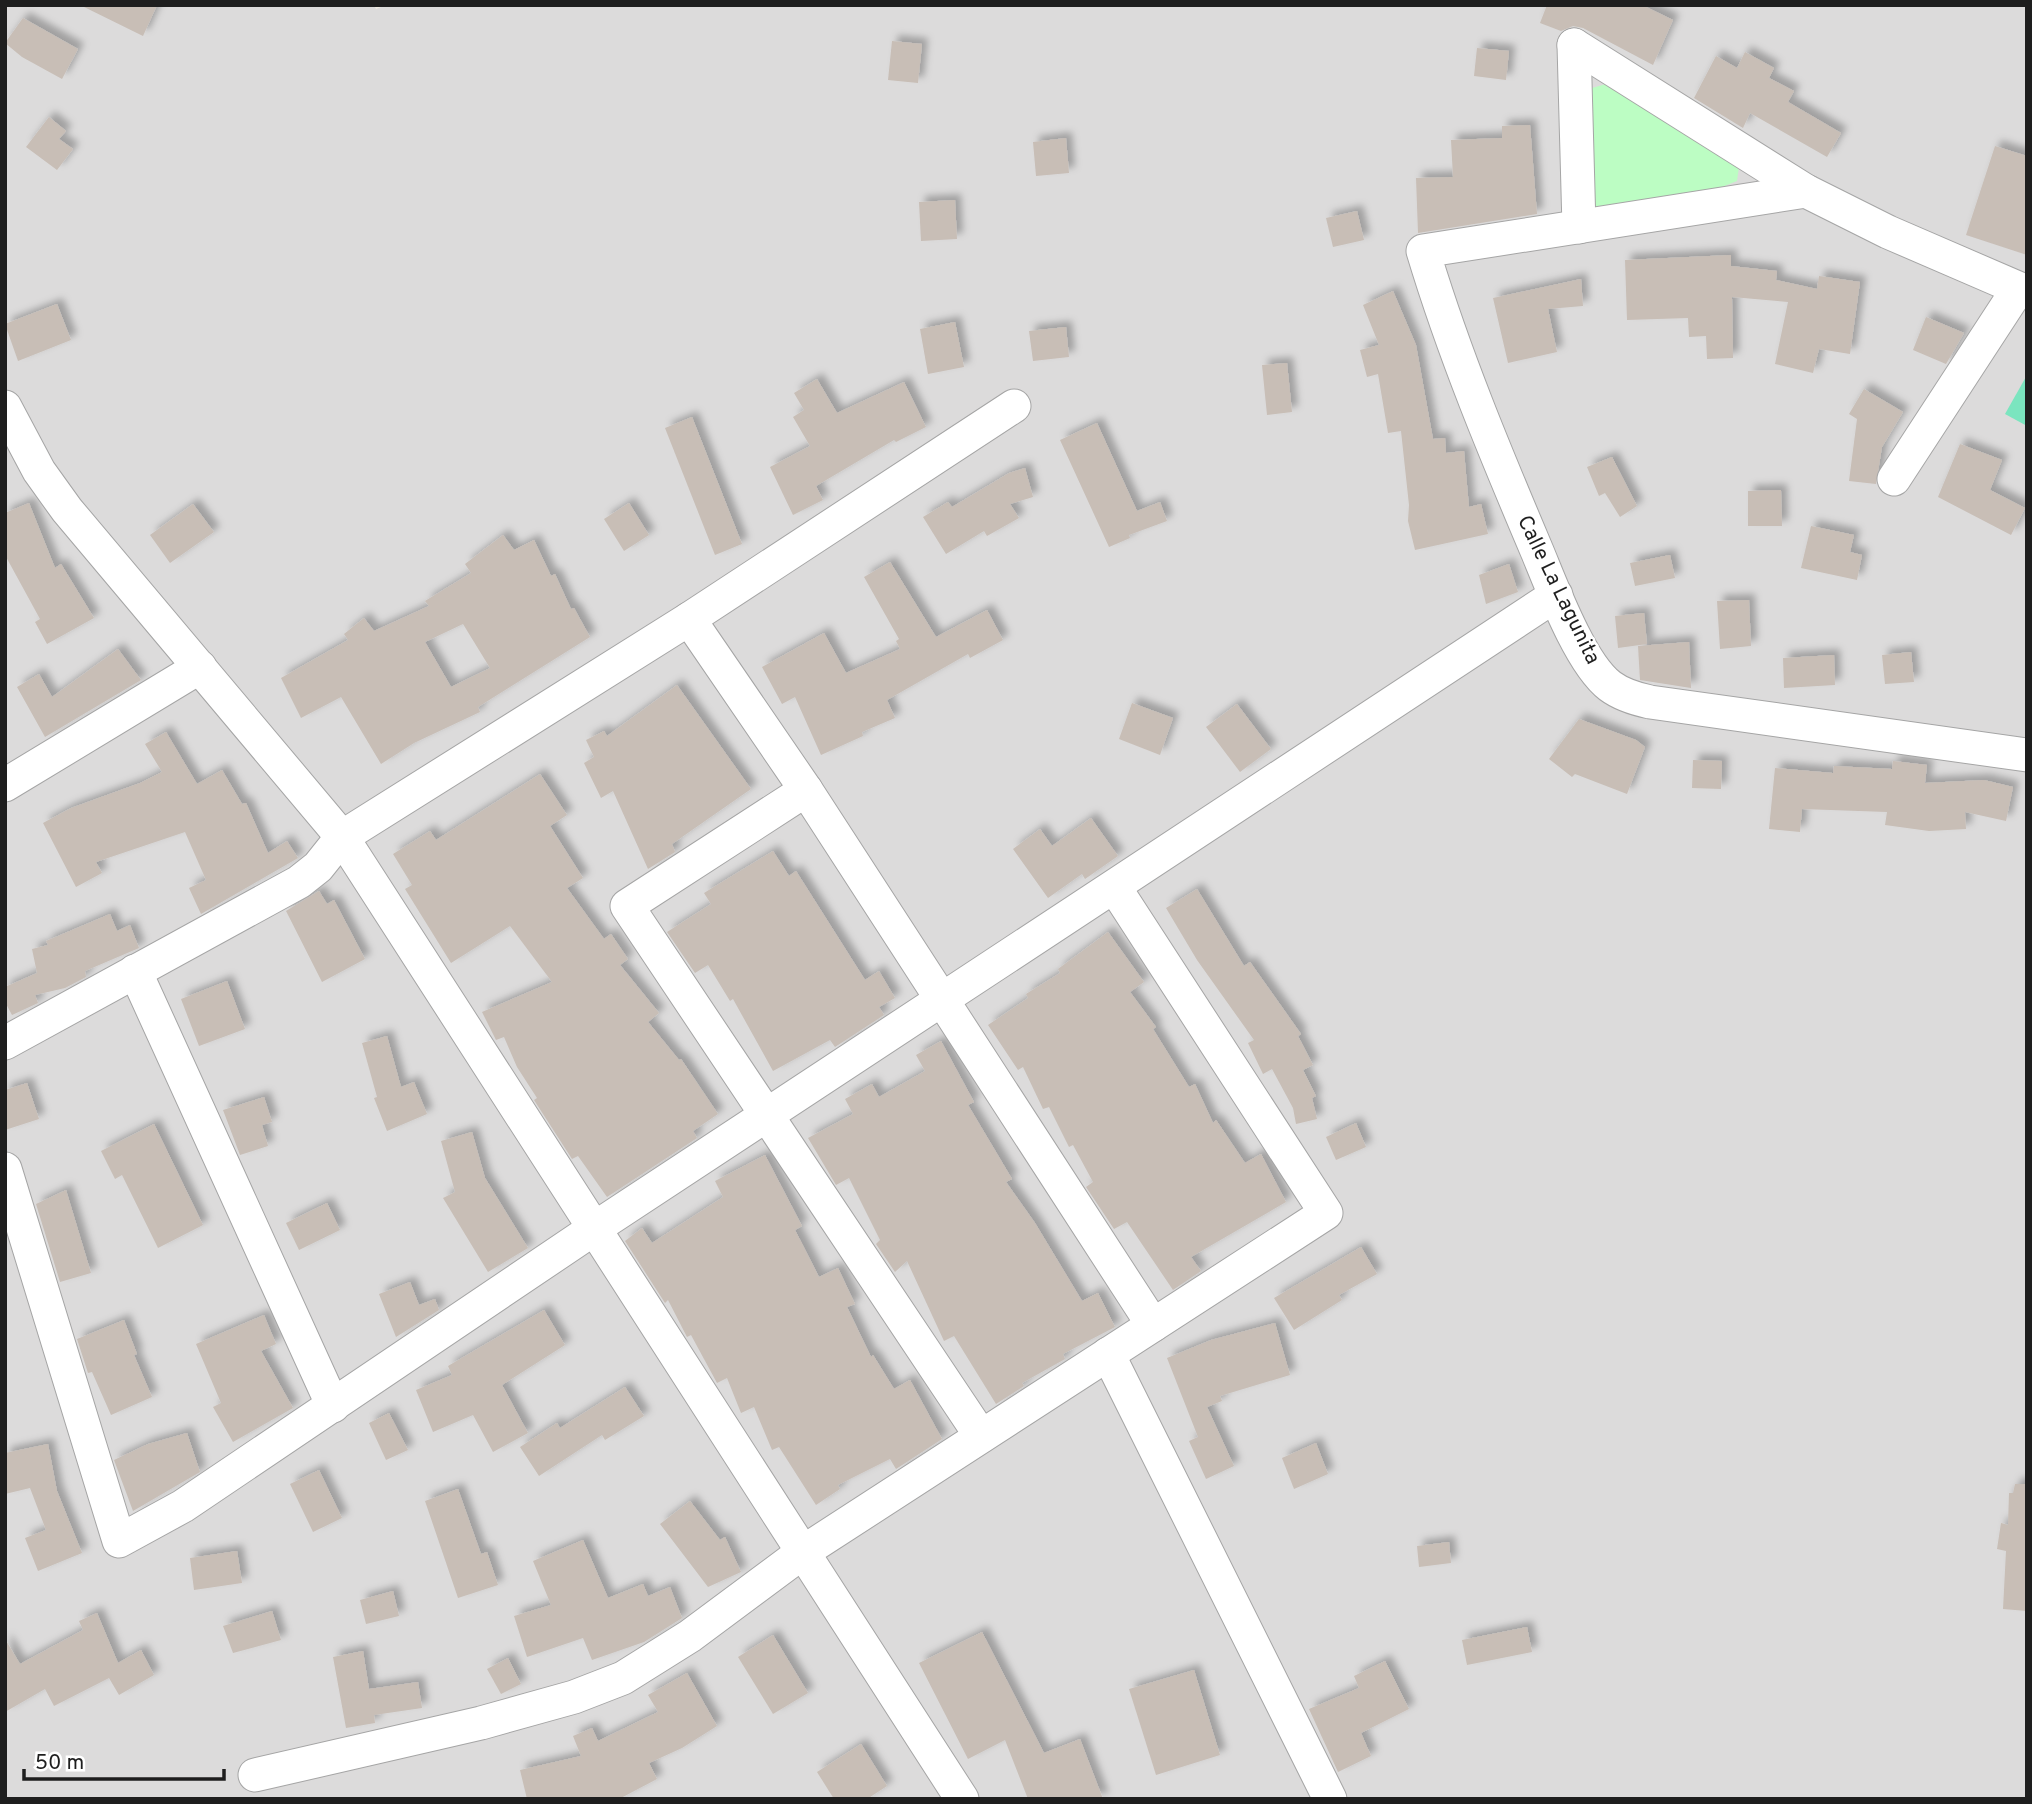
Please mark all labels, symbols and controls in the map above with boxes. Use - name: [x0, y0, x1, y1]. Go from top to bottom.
- street label: Calle La Lagunita: [1510, 511, 1606, 669]
- scale bar: [24, 1738, 224, 1782]
- text: 50 m: [35, 1750, 84, 1777]

